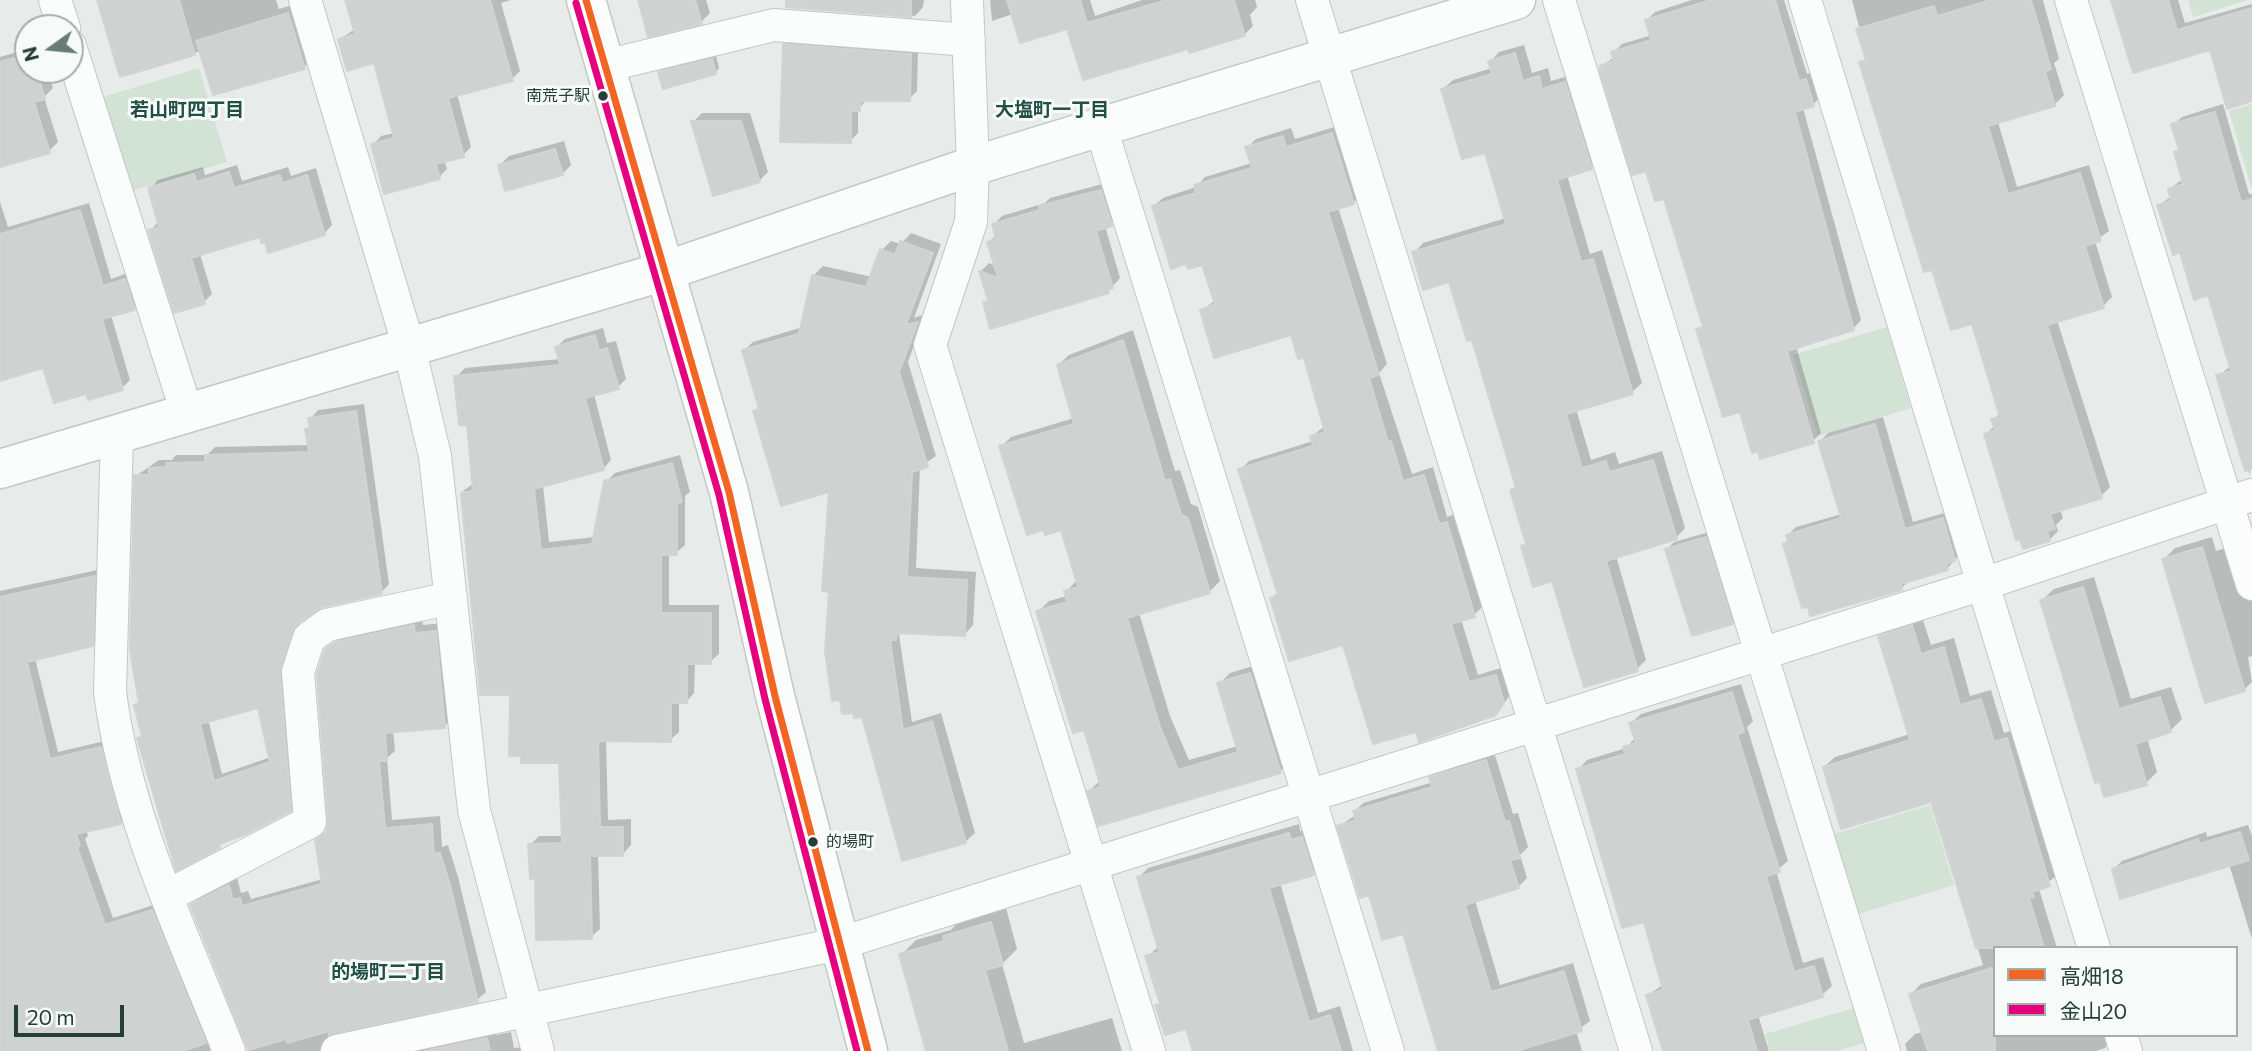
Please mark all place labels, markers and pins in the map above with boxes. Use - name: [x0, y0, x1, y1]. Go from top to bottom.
- place label: 南荒子駅: [526, 86, 590, 106]
- marker: 南荒子駅: [596, 89, 610, 103]
- place label: 的場町: [826, 832, 874, 852]
- marker: 的場町: [806, 835, 820, 849]

